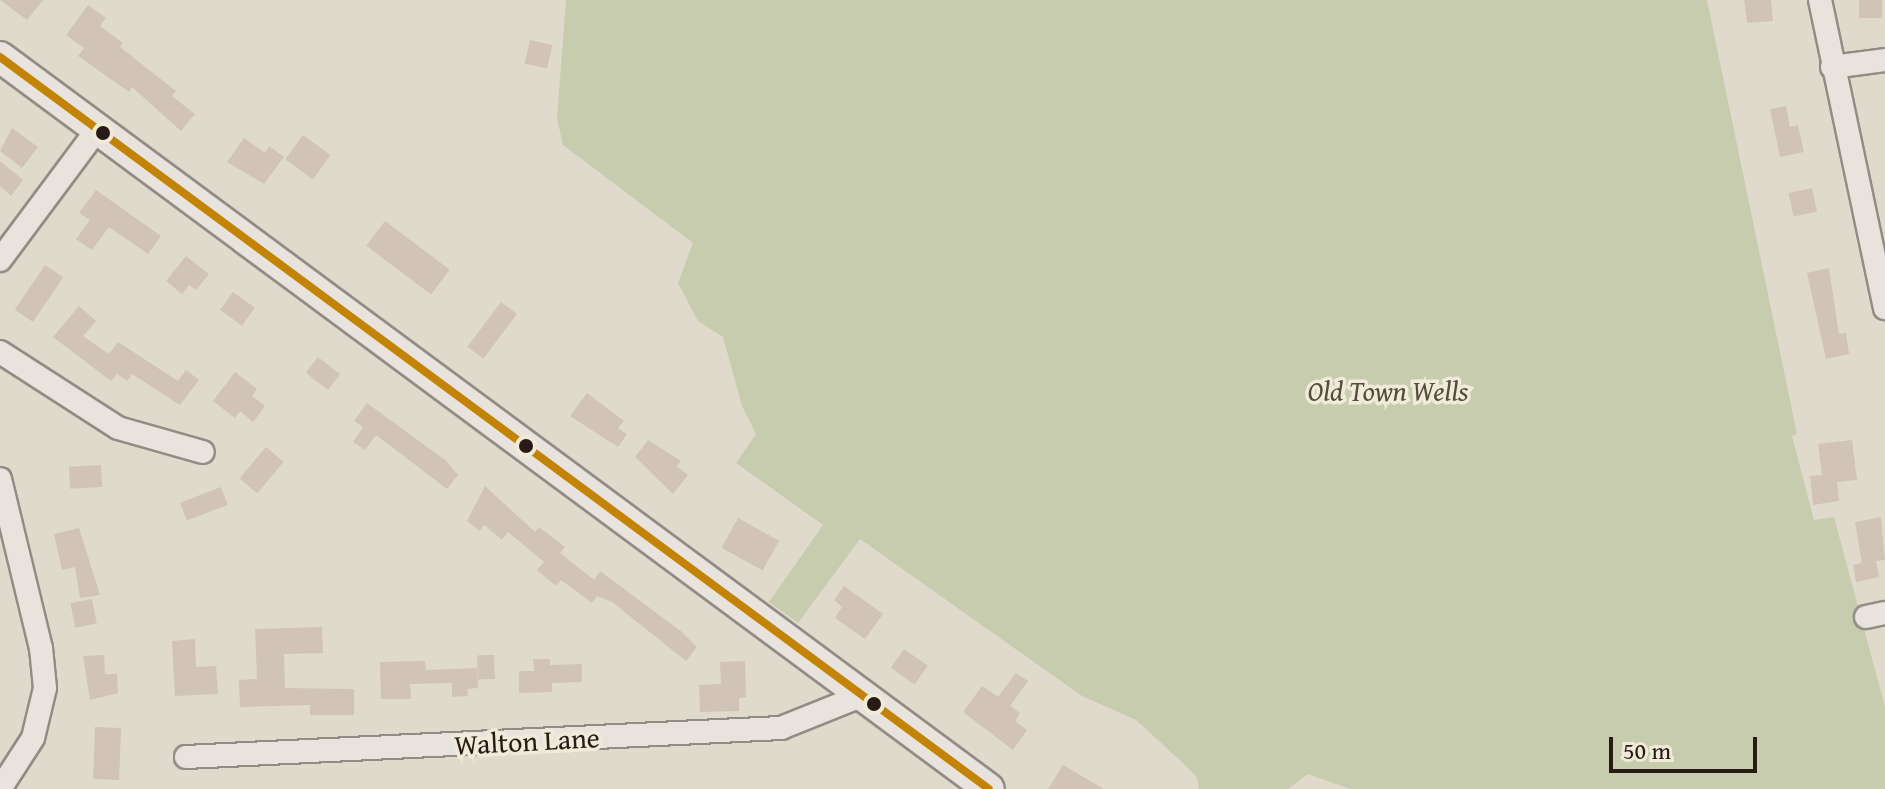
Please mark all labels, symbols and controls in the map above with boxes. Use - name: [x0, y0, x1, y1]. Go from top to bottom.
- unlabelled marker: [95, 125, 111, 141]
- park label: Old Town Wells: [1308, 374, 1468, 408]
- unlabelled marker: [518, 438, 534, 454]
- unlabelled marker: [866, 696, 882, 712]
- street label: Walton Lane: [453, 720, 601, 762]
- scale bar: [1613, 721, 1761, 771]
- text: 50 m: [1623, 733, 1671, 768]

